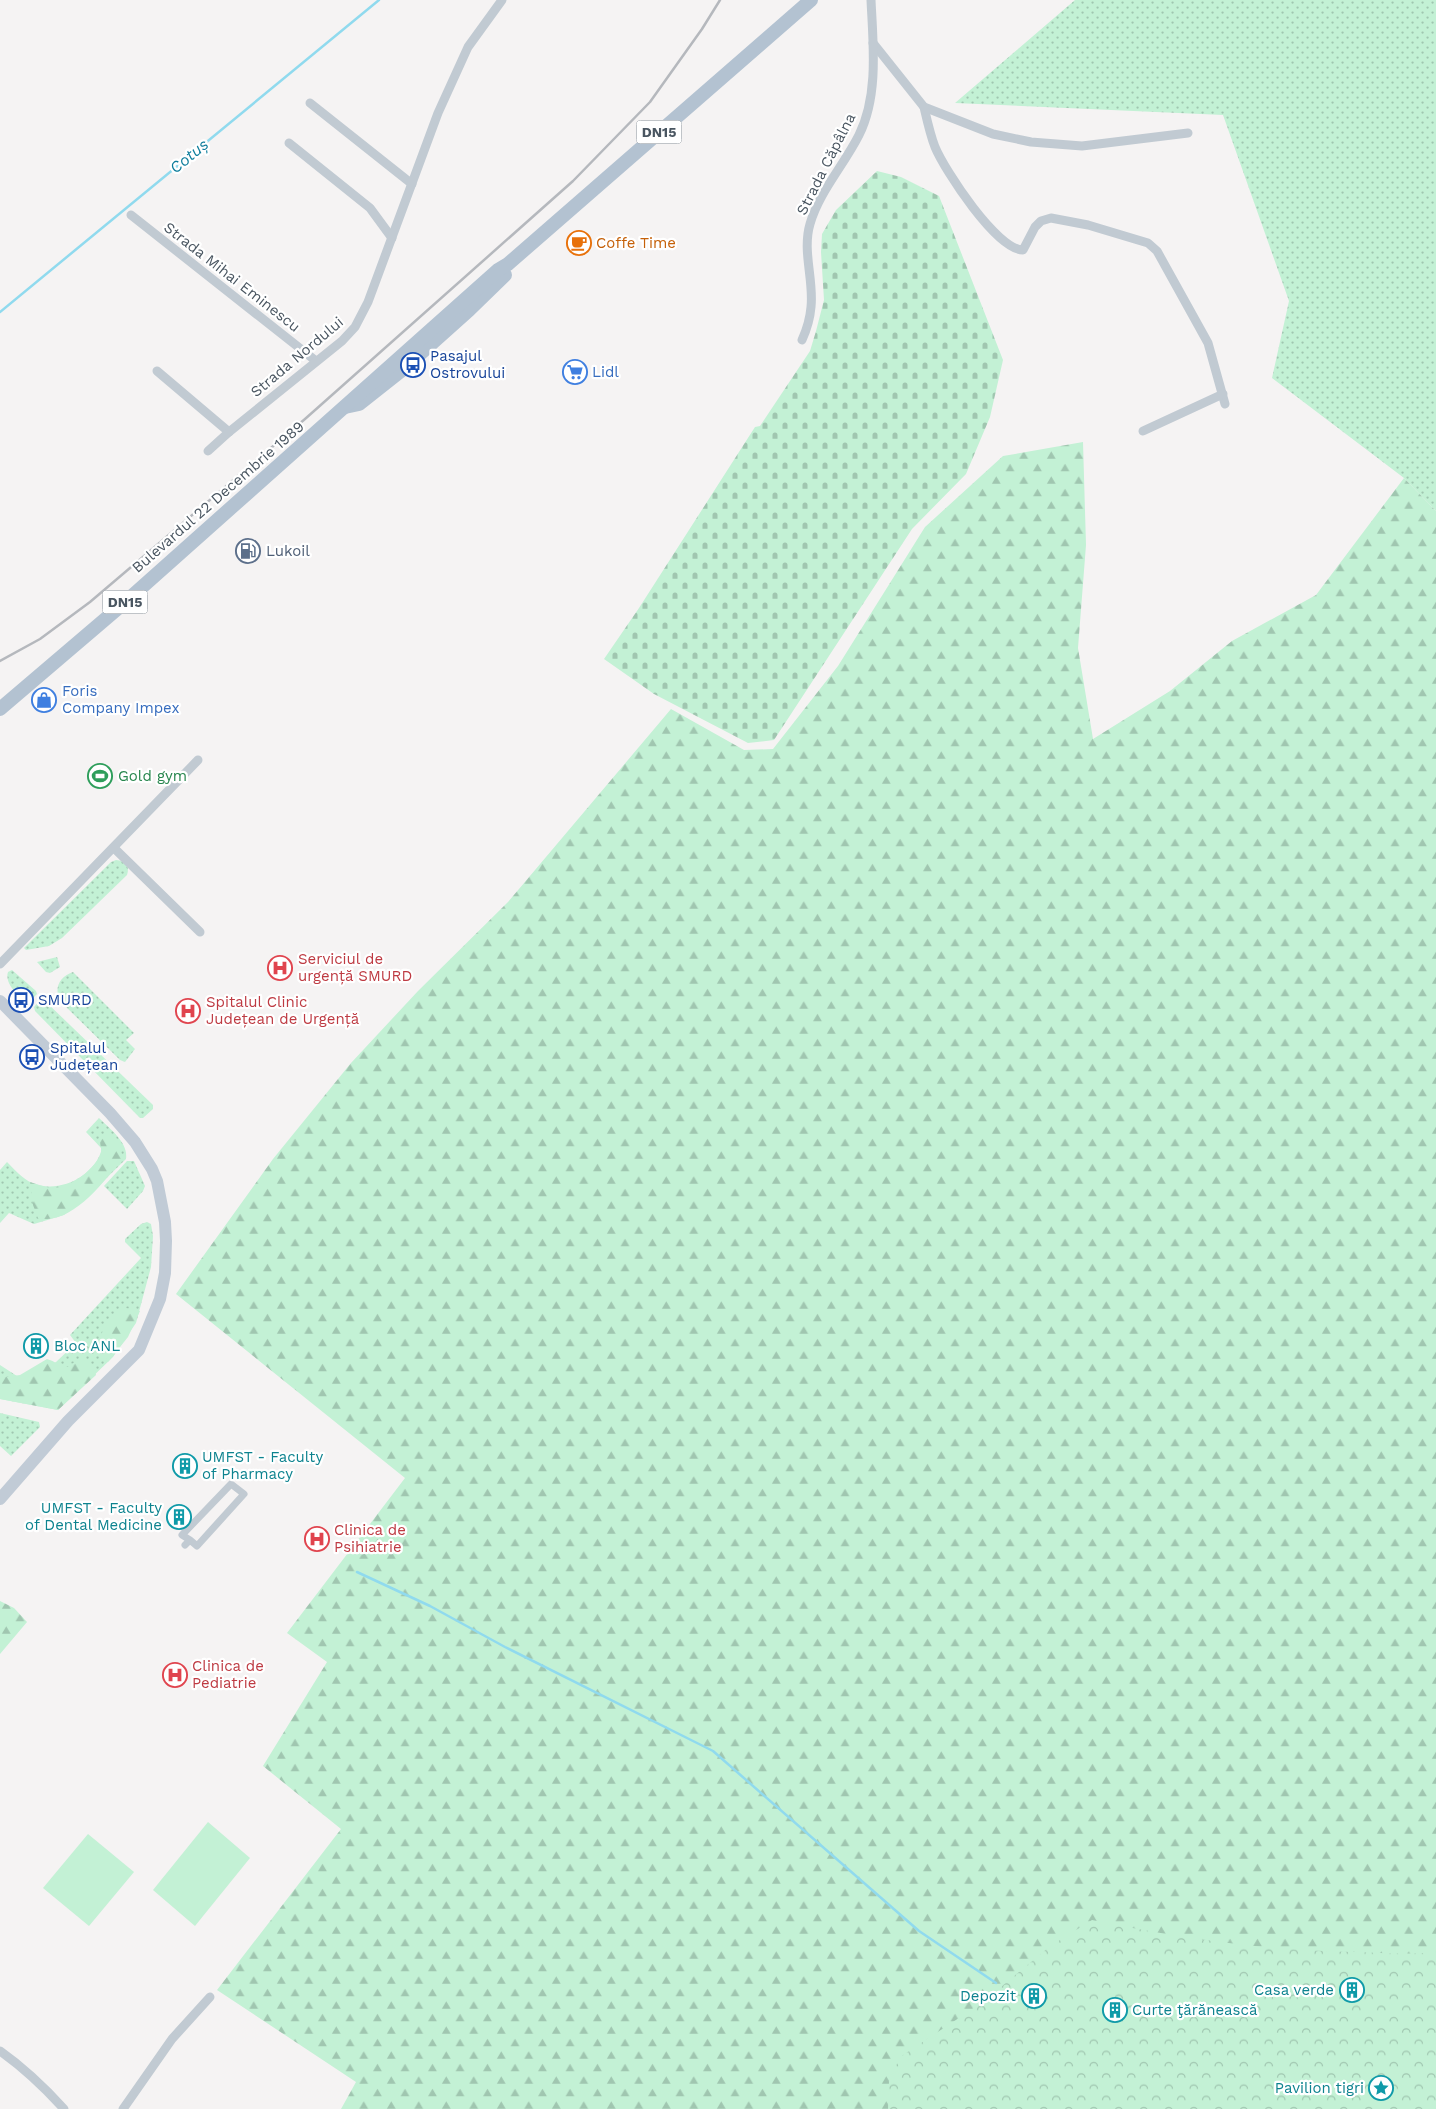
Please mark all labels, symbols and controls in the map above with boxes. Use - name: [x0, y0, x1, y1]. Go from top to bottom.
- street label: Strada Căpâlna: [793, 110, 860, 218]
- road number: DN15: [636, 120, 682, 144]
- water label: Cotuș: [166, 135, 212, 177]
- street label: Strada Mihai Eminescu: [160, 218, 304, 336]
- cafe icon: Coffe Time: [566, 230, 592, 256]
- place label: Coffe Time: [596, 234, 676, 252]
- street label: Strada Nordului: [247, 313, 347, 401]
- place label: Pasajul Ostrovului: [430, 347, 505, 382]
- bus stop icon: Pasajul Ostrovului: [400, 352, 426, 378]
- supermarket icon: Lidl: [562, 359, 588, 385]
- place label: Lidl: [592, 363, 619, 381]
- street label: Bulevardul 22 Decembrie 1989: [128, 417, 308, 577]
- fuel station icon: Lukoil: [235, 538, 261, 564]
- place label: Lukoil: [266, 542, 310, 560]
- road number: DN15: [102, 590, 148, 614]
- place label: Foris Company Impex: [62, 682, 179, 717]
- shop icon: Foris Company Impex: [31, 687, 57, 713]
- sports icon: Gold gym: [87, 763, 113, 789]
- place label: Gold gym: [118, 767, 187, 785]
- place label: Serviciul de urgență SMURD: [298, 950, 412, 985]
- hospital icon: Serviciul de urgență SMURD: [267, 955, 293, 981]
- bus stop icon: SMURD: [8, 987, 34, 1013]
- place label: SMURD: [38, 991, 92, 1009]
- place label: Spitalul Clinic Județean de Urgență: [206, 993, 360, 1028]
- hospital icon: Spitalul Clinic Județean de Urgență: [175, 998, 201, 1024]
- place label: Spitalul Județean: [50, 1039, 118, 1074]
- bus stop icon: Spitalul Județean: [19, 1044, 45, 1070]
- building icon: Bloc ANL: [23, 1333, 49, 1359]
- place label: Bloc ANL: [54, 1337, 120, 1355]
- place label: UMFST - Faculty of Pharmacy: [202, 1448, 323, 1483]
- building icon: UMFST - Faculty of Pharmacy: [172, 1453, 198, 1479]
- place label: UMFST - Faculty of Dental Medicine: [25, 1499, 162, 1534]
- building icon: UMFST - Faculty of Dental Medicine: [166, 1504, 192, 1530]
- place label: Clinica de Psihiatrie: [334, 1521, 406, 1556]
- hospital icon: Clinica de Psihiatrie: [304, 1526, 330, 1552]
- place label: Clinica de Pediatrie: [192, 1657, 264, 1692]
- hospital icon: Clinica de Pediatrie: [162, 1662, 188, 1688]
- building icon: Casa verde: [1339, 1977, 1365, 2003]
- place label: Casa verde: [1254, 1981, 1334, 1999]
- building icon: Depozit: [1021, 1983, 1047, 2009]
- place label: Depozit: [960, 1987, 1017, 2005]
- building icon: Curte ţărănească: [1102, 1997, 1128, 2023]
- place label: Curte ţărănească: [1132, 2001, 1258, 2019]
- place icon: Pavilion tigri: [1368, 2075, 1394, 2101]
- place label: Pavilion tigri: [1275, 2079, 1364, 2097]

